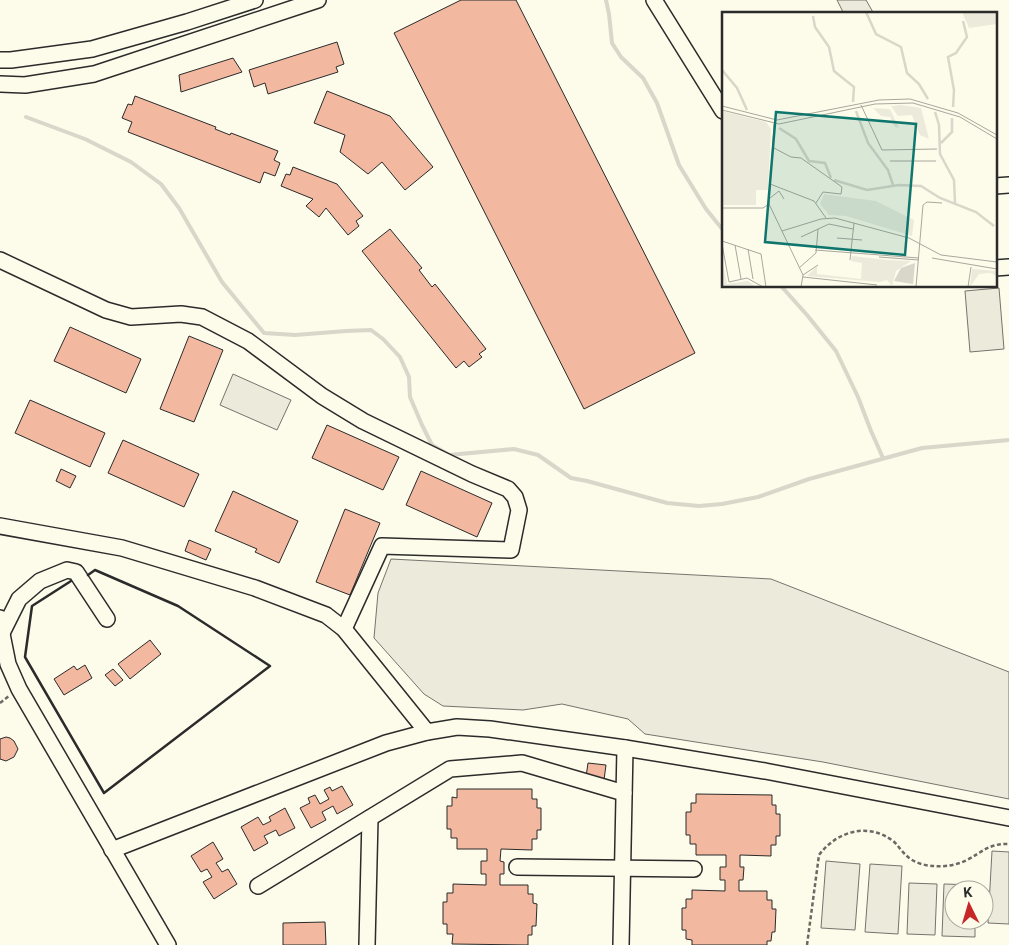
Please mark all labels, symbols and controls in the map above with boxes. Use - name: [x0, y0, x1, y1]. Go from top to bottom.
- inset map: [722, 12, 996, 288]
- north arrow: [944, 880, 994, 930]
- text: K: [963, 884, 973, 900]

